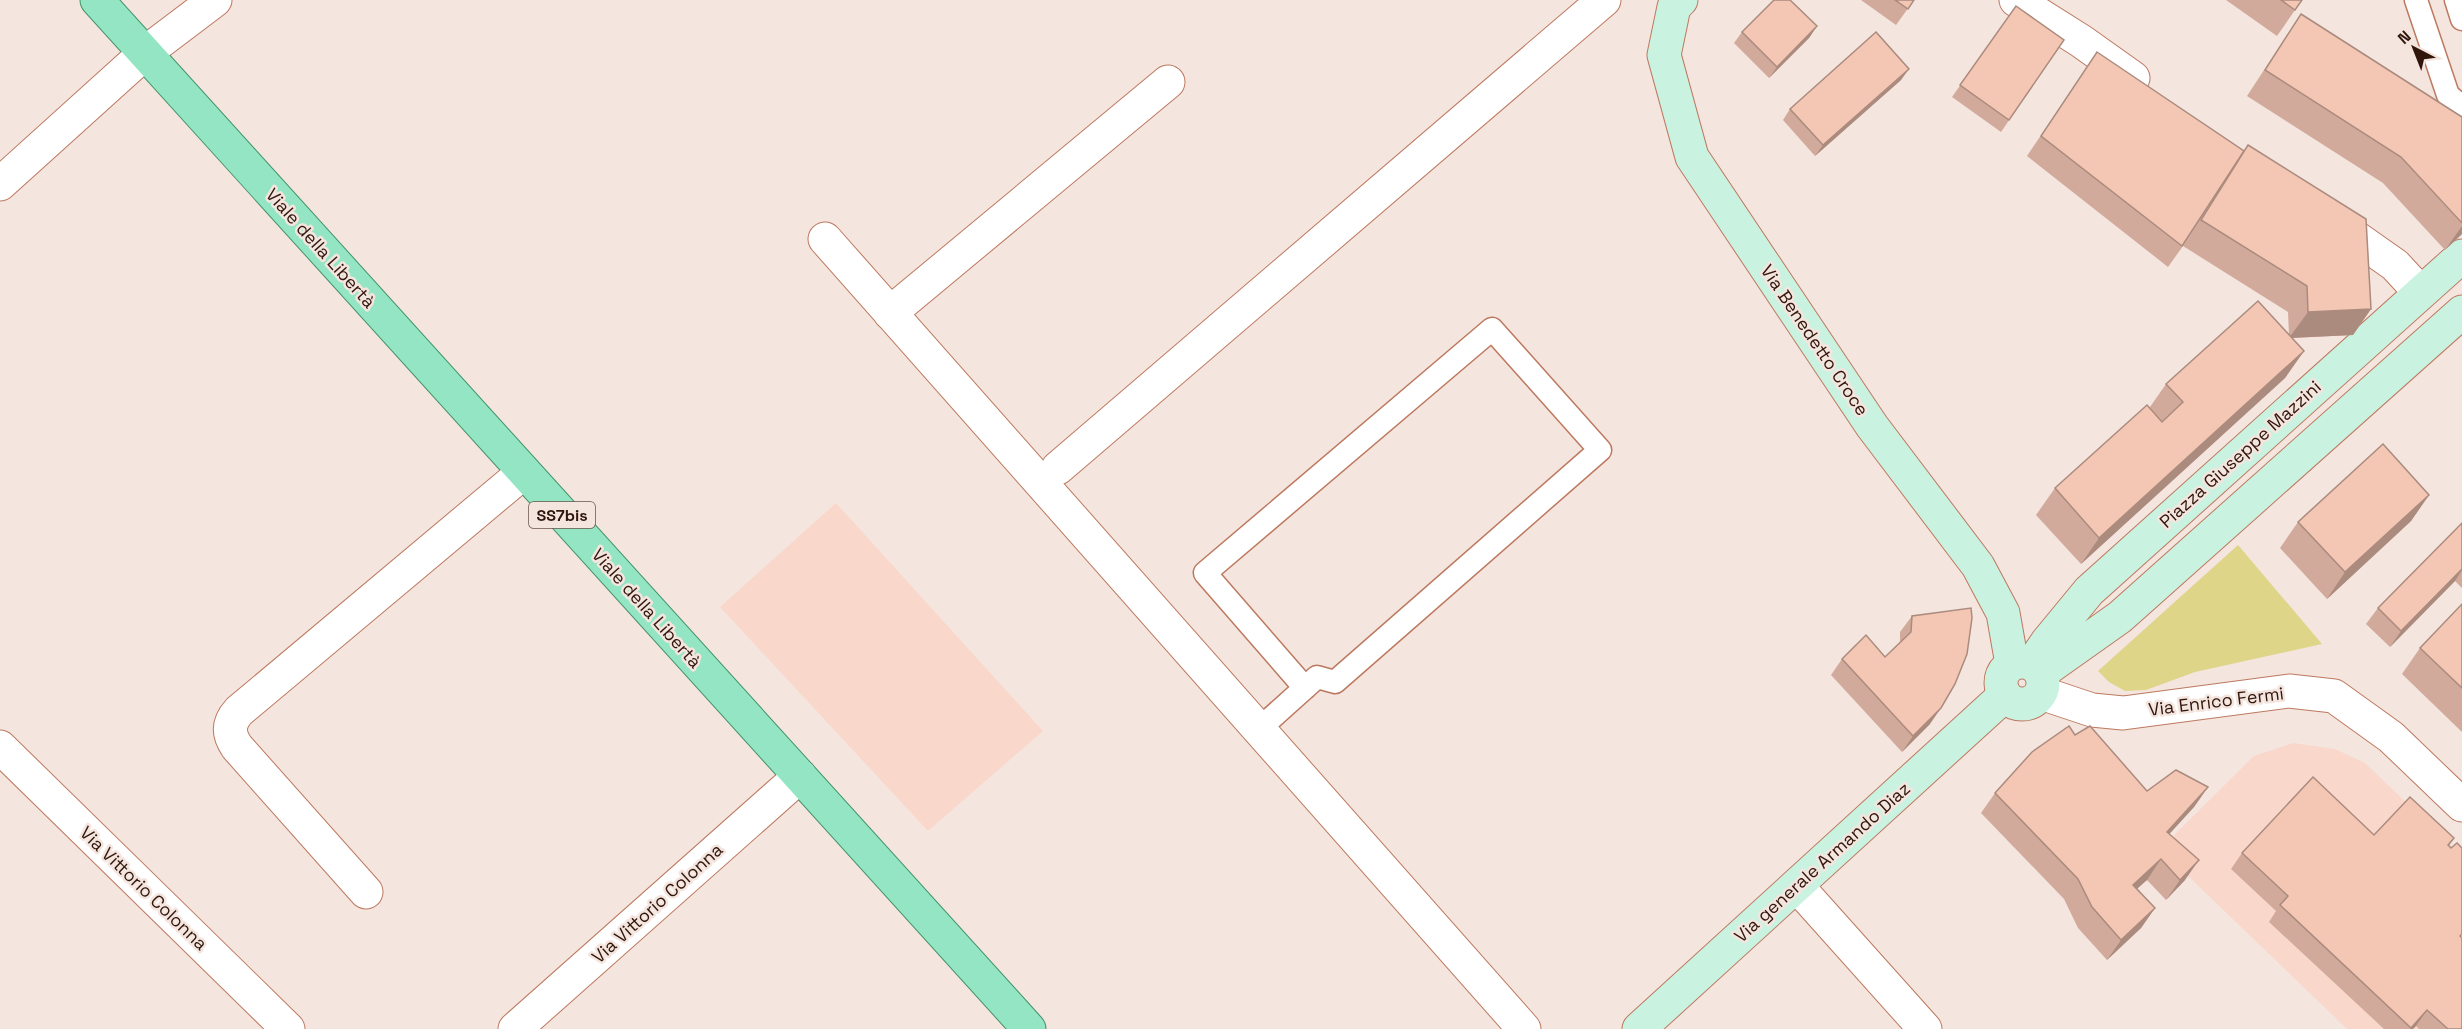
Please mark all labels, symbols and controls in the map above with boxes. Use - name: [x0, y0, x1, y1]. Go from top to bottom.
- north arrow: [2384, 18, 2444, 78]
- text: N: [2393, 26, 2415, 49]
- street label: Viale della Libertà: [261, 183, 381, 313]
- street label: Via Benedetto Croce: [1756, 260, 1874, 420]
- street label: Piazza Giuseppe Mazzini: [2154, 375, 2326, 533]
- road number: SS7bis: [529, 502, 595, 528]
- street label: Viale della Libertà: [587, 543, 707, 673]
- street label: Via Enrico Fermi: [2147, 681, 2285, 721]
- street label: Via generale Armando Diaz: [1729, 777, 1915, 947]
- street label: Via Vittorio Colonna: [75, 821, 213, 955]
- street label: Via Vittorio Colonna: [587, 838, 727, 968]

